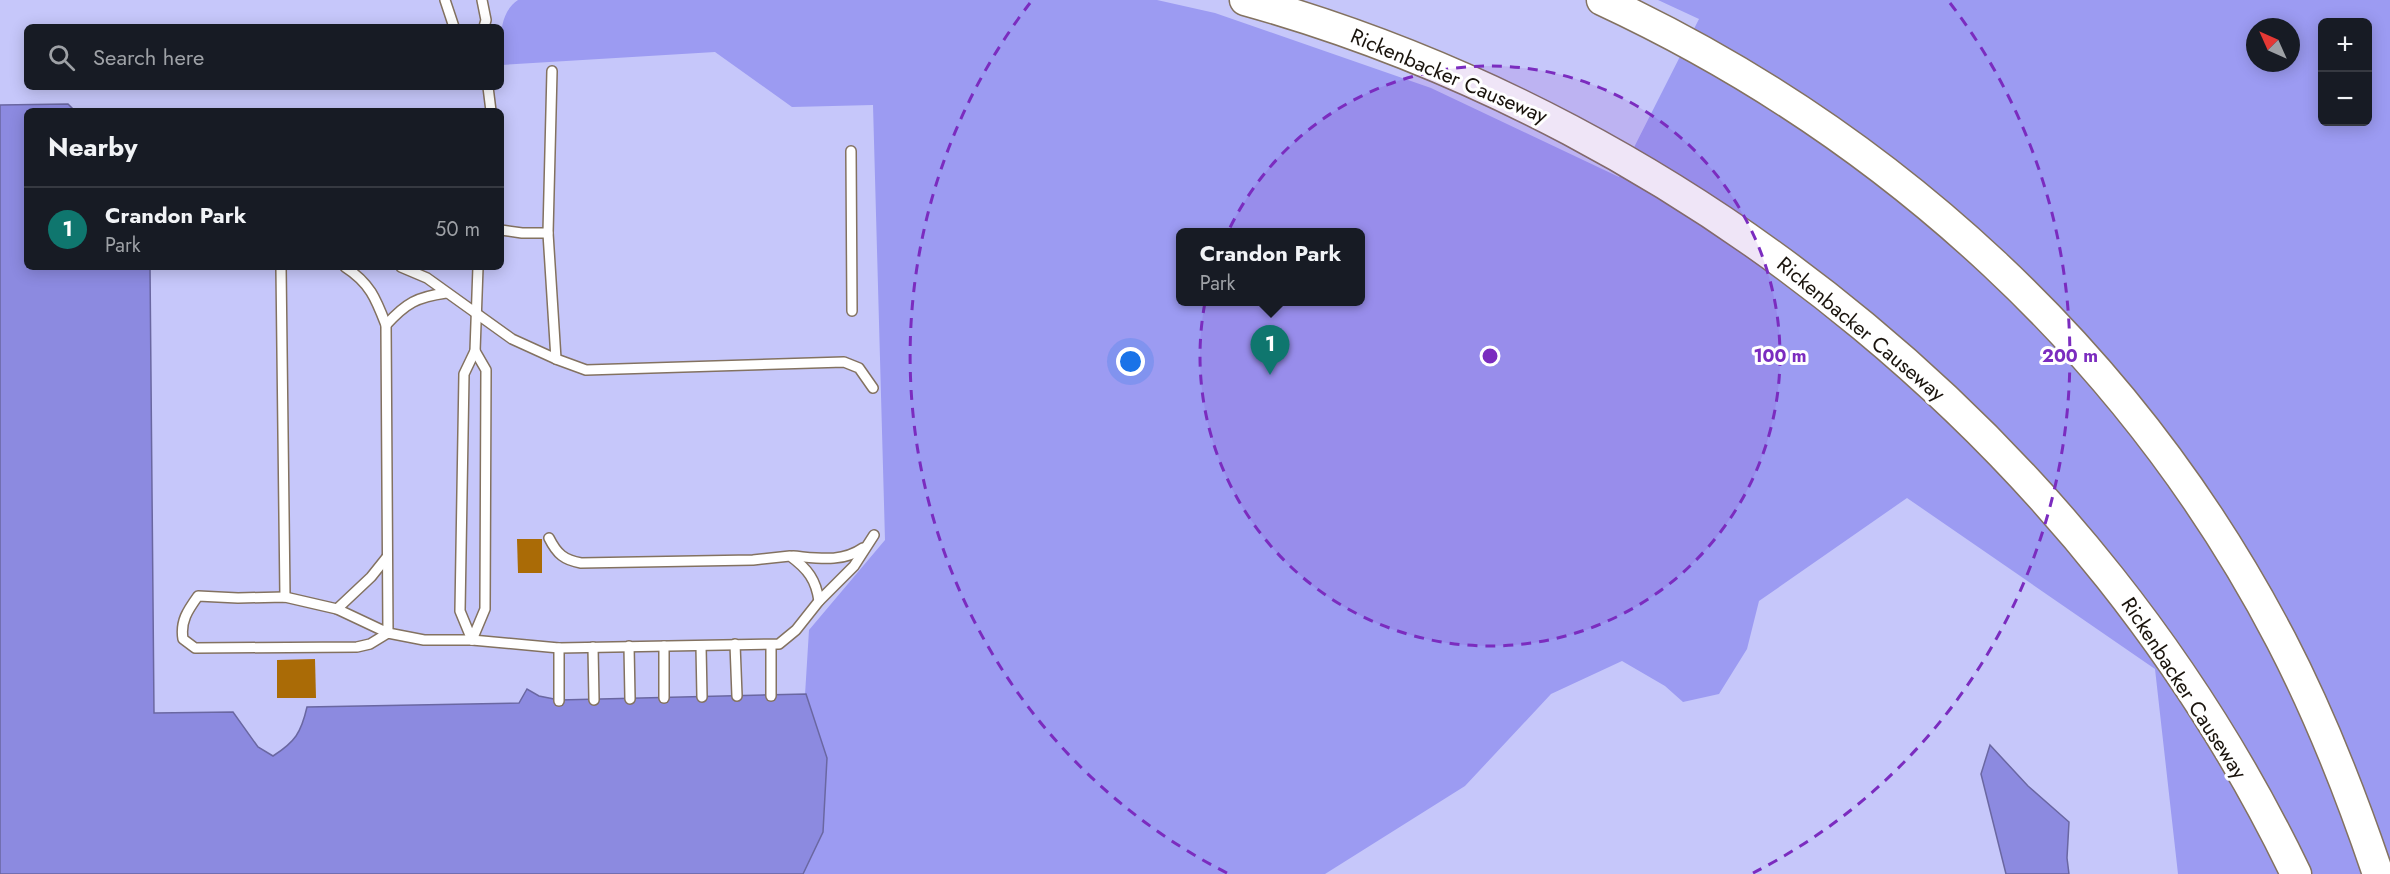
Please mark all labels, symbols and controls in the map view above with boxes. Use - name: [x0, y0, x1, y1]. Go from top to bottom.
- north arrow: [2246, 18, 2300, 72]
- map controls: [2318, 18, 2372, 126]
- button: +: [2318, 18, 2372, 72]
- street label: Rickenbacker Causeway: [1346, 21, 1553, 131]
- search box: [24, 24, 504, 90]
- icon: search: [45, 41, 78, 74]
- text: Search here: [93, 41, 204, 73]
- button: −: [2318, 72, 2372, 126]
- text: Nearby: [48, 128, 137, 166]
- text: Crandon Park: [105, 199, 246, 231]
- text: 1: [62, 215, 73, 244]
- text: 50 m: [435, 215, 480, 244]
- popup: [1176, 228, 1365, 306]
- text: Park: [105, 231, 141, 260]
- text: Crandon Park: [1200, 237, 1341, 269]
- street label: Rickenbacker Causeway: [1770, 250, 1952, 409]
- text: Park: [1200, 269, 1235, 298]
- pin: 1: [1250, 326, 1290, 375]
- text: 100 m: [1753, 343, 1807, 369]
- text: 200 m: [2042, 343, 2098, 369]
- centre of rings: [1480, 346, 1500, 366]
- your location: [1116, 347, 1145, 376]
- street label: Rickenbacker Causeway: [2114, 591, 2255, 785]

